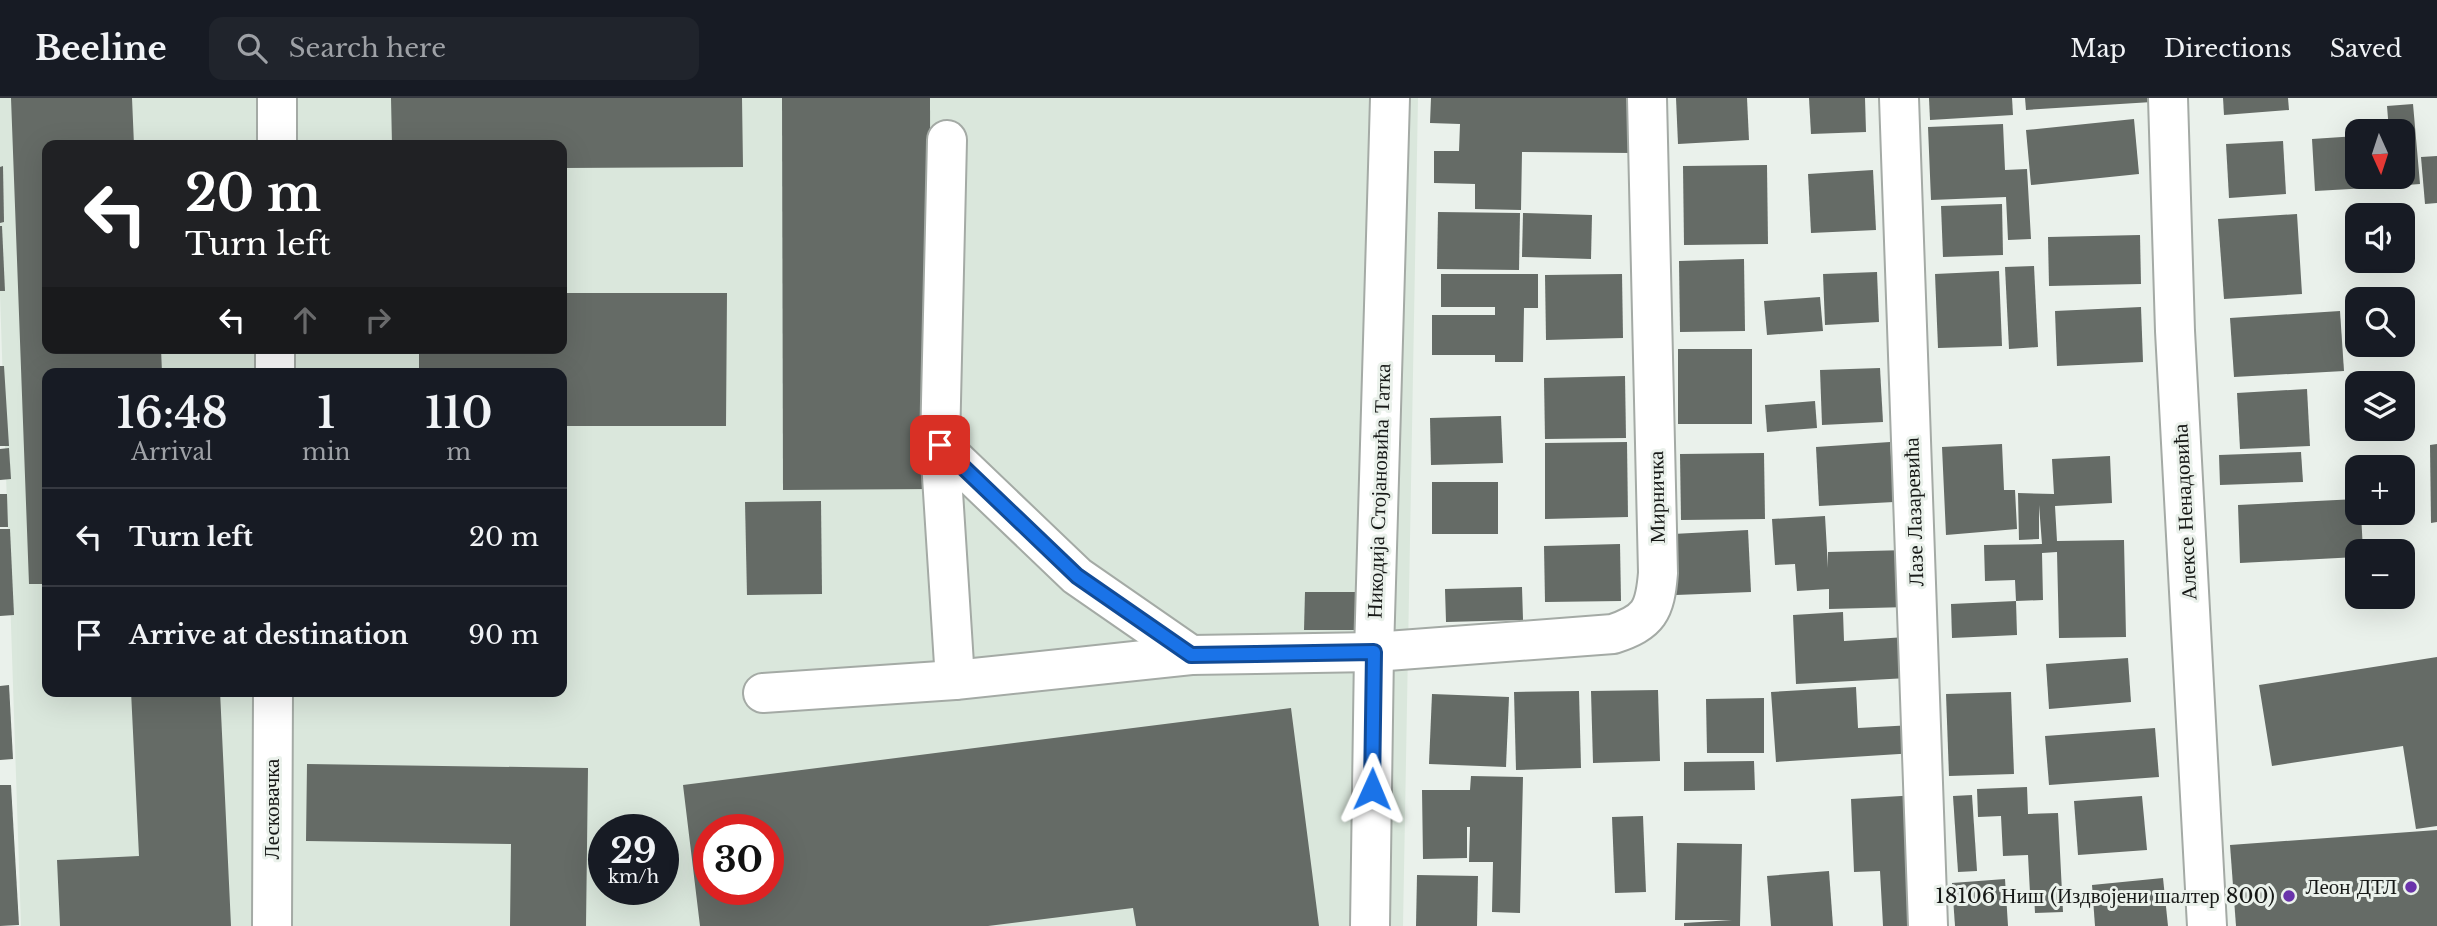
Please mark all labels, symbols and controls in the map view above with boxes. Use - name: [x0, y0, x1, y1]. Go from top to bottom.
- search box: [209, 17, 699, 80]
- text: Beeline: [35, 28, 167, 69]
- icon: search: [233, 29, 271, 67]
- text: Search here: [289, 32, 446, 64]
- text: Map: [2070, 34, 2126, 63]
- text: Directions: [2164, 34, 2292, 63]
- text: Saved: [2330, 34, 2402, 63]
- north arrow: [2345, 119, 2415, 189]
- map controls: [2345, 119, 2415, 609]
- text: 20 m: [185, 163, 321, 224]
- icon: left: [70, 168, 161, 259]
- button: sound: [2345, 203, 2415, 273]
- text: Turn left: [185, 224, 331, 264]
- button: search: [2345, 287, 2415, 357]
- icon: left: [213, 301, 251, 339]
- icon: ahead: [286, 301, 324, 339]
- icon: right: [359, 301, 397, 339]
- street label: Никодија Стојановића Татка: [1362, 362, 1396, 619]
- button: layers: [2345, 371, 2415, 441]
- text: 16:48: [116, 387, 228, 439]
- text: 1: [317, 387, 335, 439]
- text: 110: [425, 387, 493, 439]
- pin: [910, 415, 970, 475]
- street label: Алексе Ненадовића: [2167, 422, 2203, 601]
- icon: arrive: [921, 426, 959, 464]
- street label: Лазе Лазаревића: [1898, 436, 1930, 587]
- text: Arrival: [131, 438, 213, 466]
- text: min: [302, 438, 350, 466]
- text: m: [446, 438, 471, 466]
- street label: Мирничка: [1643, 450, 1671, 544]
- button: +: [2345, 455, 2415, 525]
- icon: left: [70, 518, 108, 556]
- text: Turn left: [129, 521, 253, 553]
- text: 20 m: [469, 521, 539, 553]
- button: −: [2345, 539, 2415, 609]
- icon: arrive: [70, 616, 108, 654]
- text: Arrive at destination: [129, 619, 409, 651]
- text: 90 m: [468, 619, 539, 651]
- position arrow: [1335, 752, 1409, 826]
- street label: Лесковачка: [259, 758, 285, 859]
- speed limit sign: 30: [693, 814, 784, 905]
- text: 29: [610, 829, 657, 872]
- text: km/h: [608, 866, 659, 888]
- place label: Леон ДТЛ: [2305, 874, 2397, 900]
- marker: Леон ДТЛ: [2403, 879, 2419, 895]
- place label: 18106 Ниш (Издвојени шалтер 800): [1935, 883, 2275, 909]
- marker: 18106 Ниш (Издвојени шалтер 800): [2281, 888, 2297, 904]

